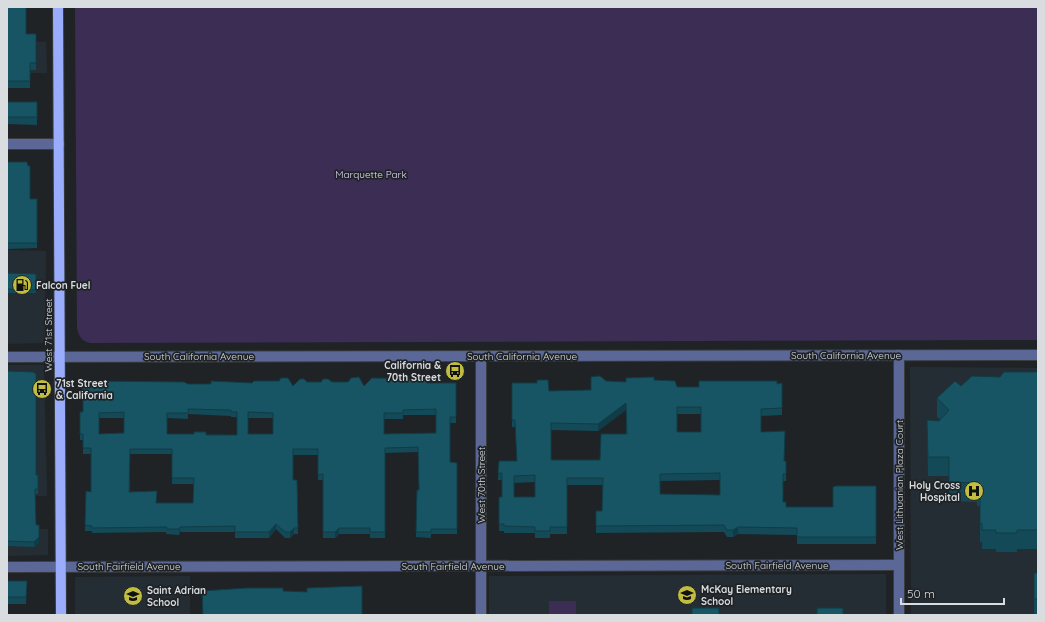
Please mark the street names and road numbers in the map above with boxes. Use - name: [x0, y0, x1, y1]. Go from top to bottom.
- street label: West 71st Street: [42, 298, 55, 372]
- street label: South California Avenue: [791, 349, 901, 362]
- street label: South California Avenue: [144, 350, 254, 363]
- street label: South California Avenue: [467, 350, 577, 363]
- street label: West Lithuanian Plaza Court: [893, 419, 906, 550]
- street label: West 70th Street: [475, 446, 488, 523]
- street label: South Fairfield Avenue: [725, 559, 829, 572]
- street label: South Fairfield Avenue: [77, 560, 181, 573]
- street label: South Fairfield Avenue: [401, 560, 505, 573]

